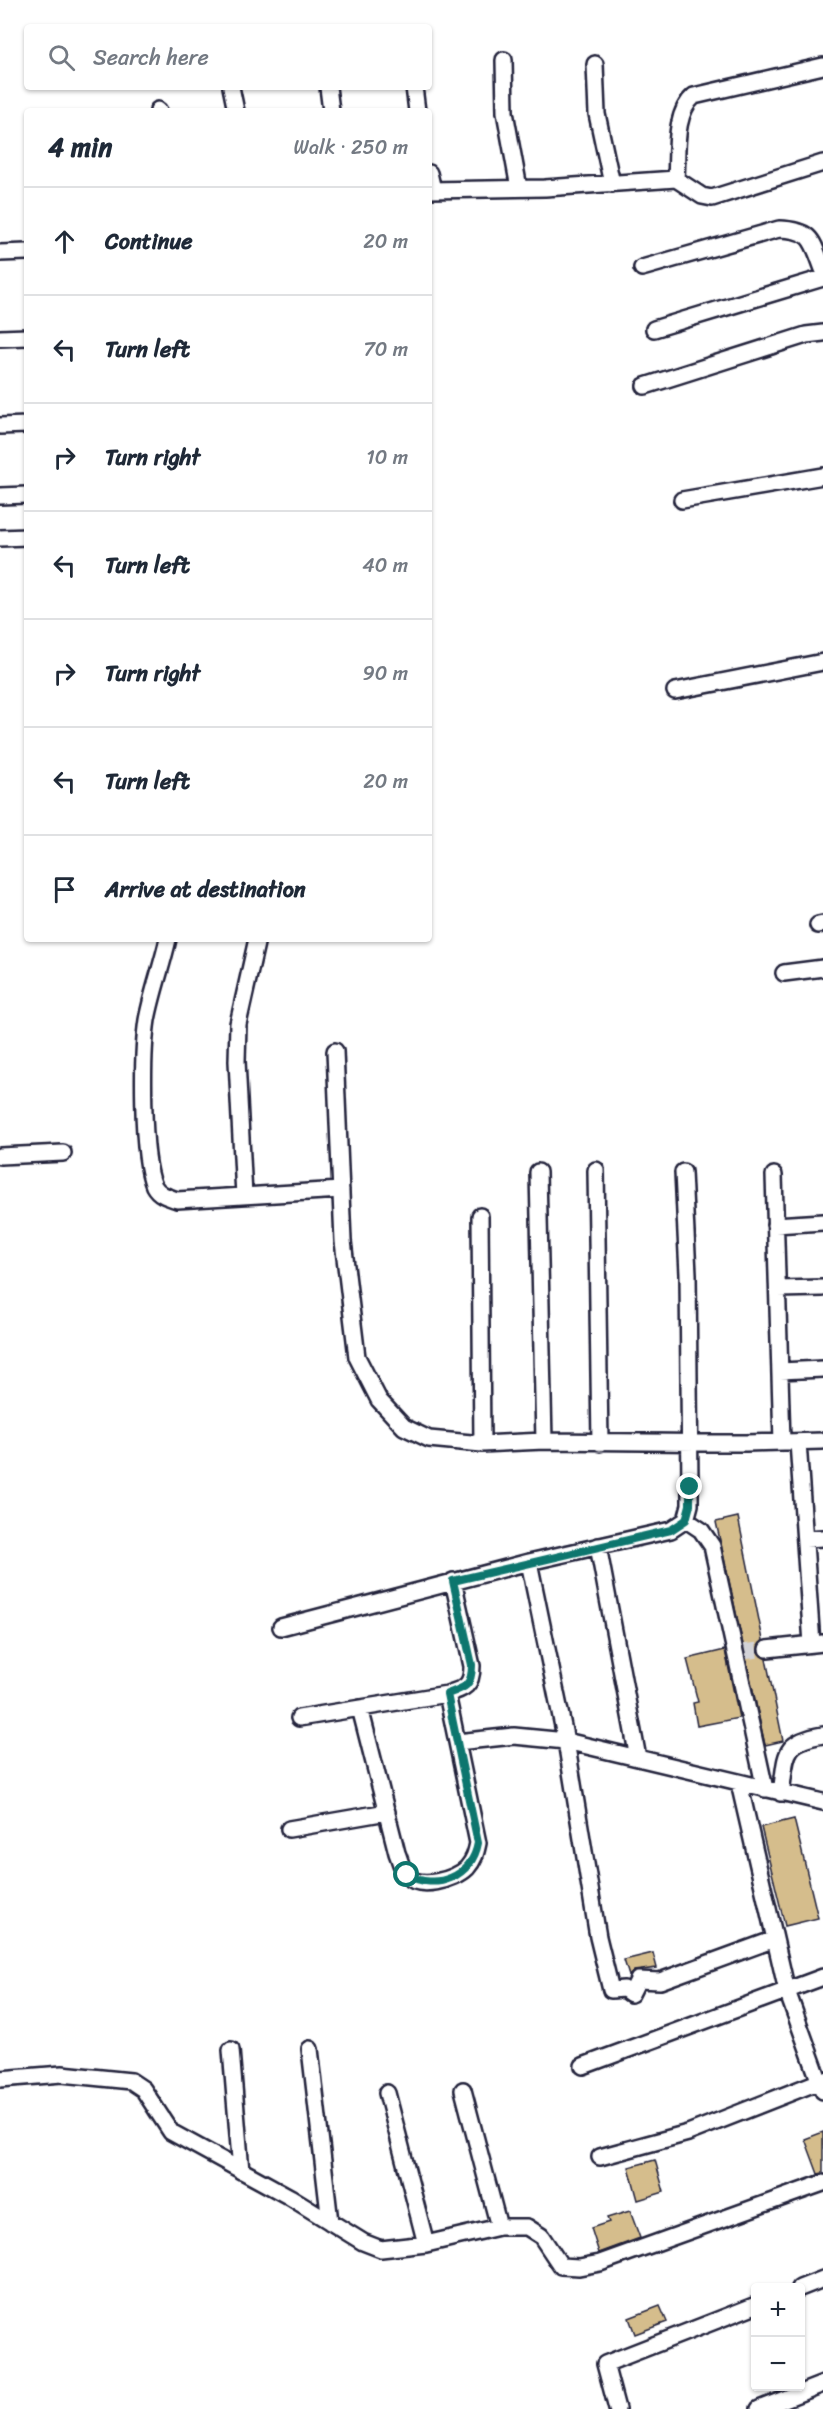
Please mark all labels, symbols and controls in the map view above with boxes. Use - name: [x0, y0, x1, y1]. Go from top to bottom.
- search box: [24, 24, 432, 90]
- text: Search here: [93, 38, 209, 77]
- icon: search: [45, 41, 78, 74]
- text: 4 min: [48, 124, 112, 170]
- text: Walk · 250 m: [294, 130, 408, 165]
- text: Continue: [105, 222, 193, 261]
- text: 20 m: [363, 224, 408, 259]
- icon: ahead: [48, 225, 81, 258]
- text: Turn left: [105, 330, 190, 369]
- text: 70 m: [363, 332, 408, 367]
- icon: left: [48, 333, 81, 366]
- text: Turn right: [105, 438, 200, 477]
- text: 10 m: [366, 440, 408, 475]
- icon: right: [48, 441, 81, 474]
- text: Turn left: [105, 546, 190, 585]
- text: 40 m: [362, 548, 408, 583]
- icon: left: [48, 549, 81, 582]
- text: Turn right: [105, 654, 200, 693]
- text: 90 m: [363, 656, 408, 691]
- icon: right: [48, 657, 81, 690]
- text: Turn left: [105, 762, 190, 801]
- text: 20 m: [363, 764, 408, 799]
- icon: left: [48, 765, 81, 798]
- text: Arrive at destination: [105, 870, 306, 909]
- icon: arrive: [48, 873, 81, 906]
- route end: [676, 1473, 702, 1499]
- route start: [393, 1861, 419, 1887]
- map controls: [751, 2283, 805, 2391]
- button: +: [751, 2283, 805, 2337]
- button: −: [751, 2337, 805, 2391]

